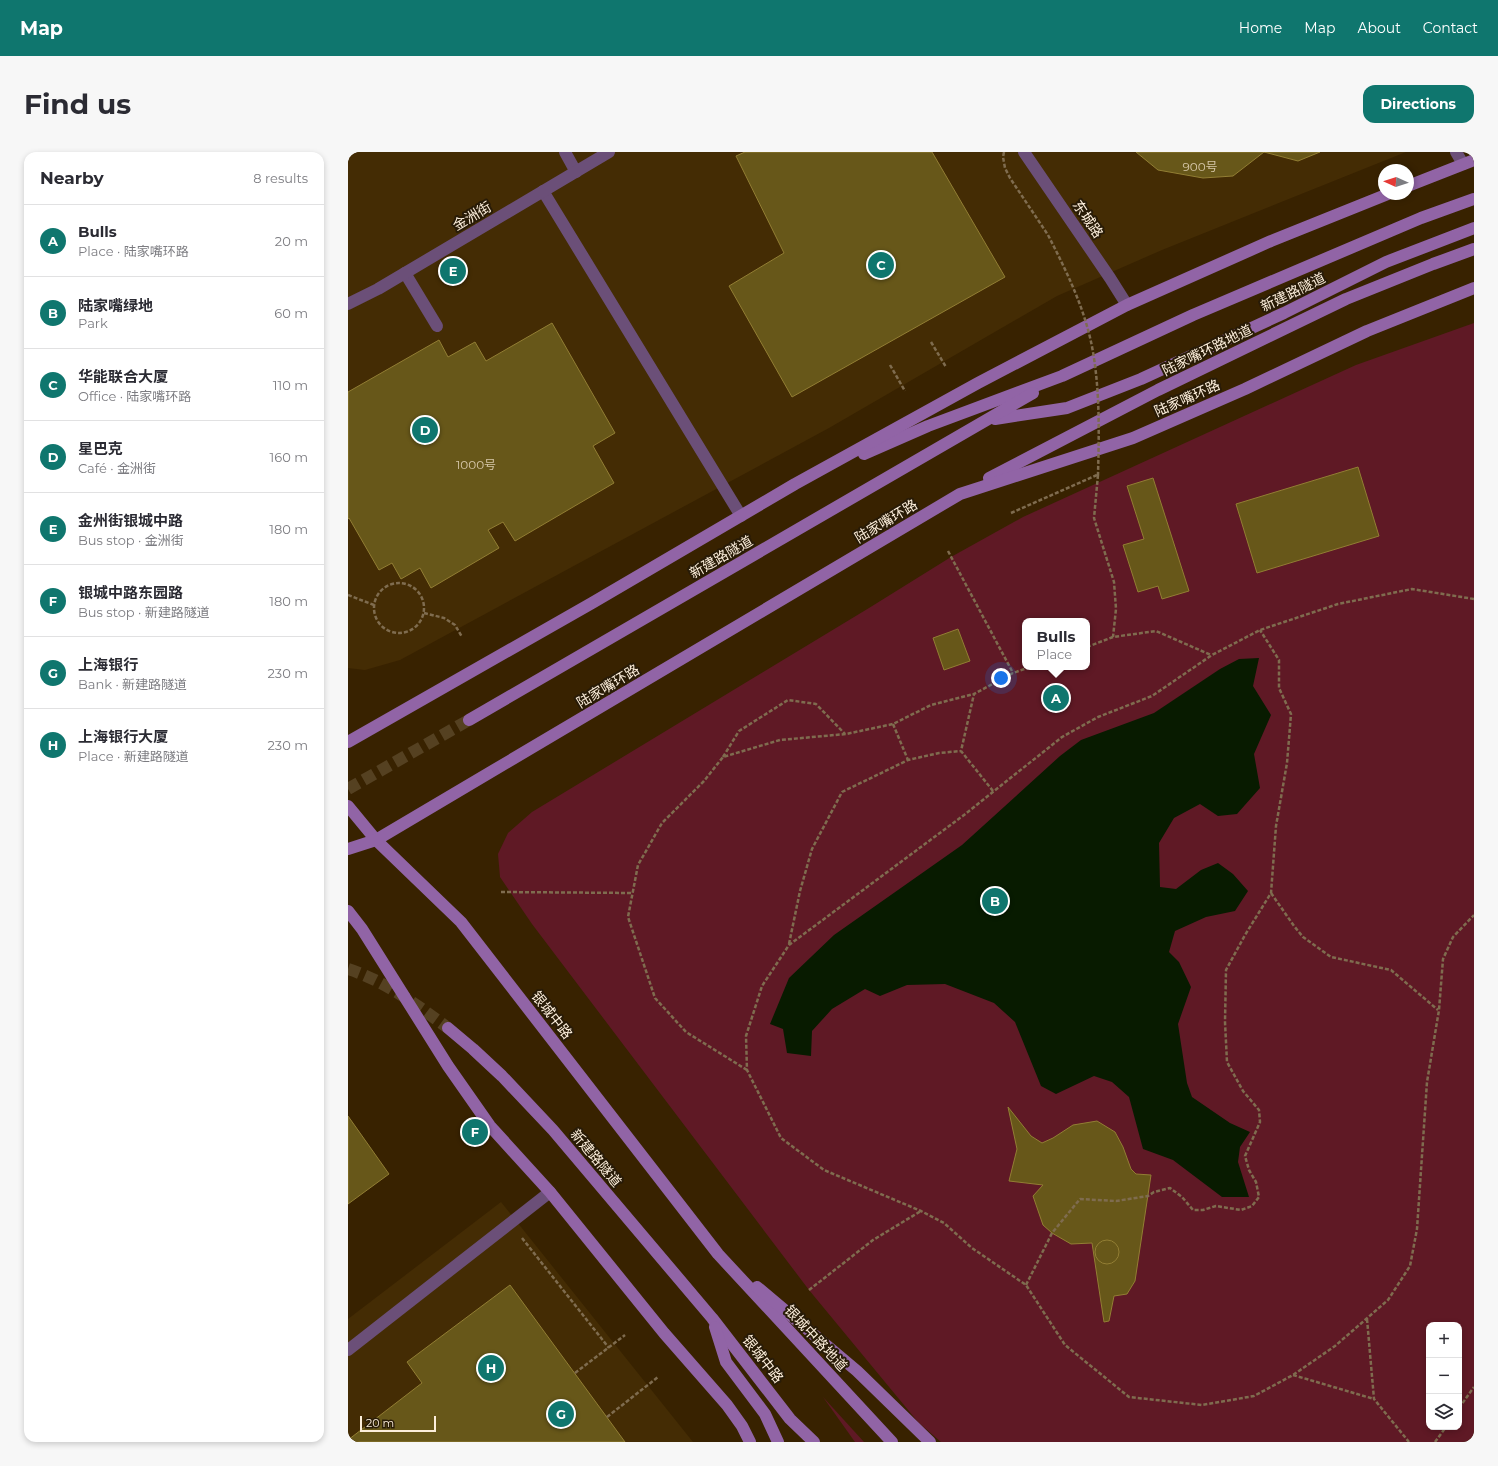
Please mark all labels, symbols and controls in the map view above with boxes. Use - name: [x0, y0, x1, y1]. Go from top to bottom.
- text: Map: [20, 17, 63, 40]
- text: Home: [1239, 19, 1282, 37]
- text: Map: [1304, 19, 1335, 37]
- text: About: [1357, 19, 1401, 37]
- text: Contact: [1423, 19, 1478, 37]
- button: Directions: [1363, 85, 1474, 123]
- text: Find us: [24, 87, 131, 121]
- house number: 900号: [1182, 159, 1218, 174]
- north arrow: [1378, 164, 1414, 200]
- text: Nearby: [40, 168, 104, 188]
- text: 8 results: [253, 170, 308, 186]
- street label: 金洲街: [449, 197, 495, 235]
- street label: 东城路: [1069, 197, 1107, 241]
- text: Bulls: [78, 222, 117, 241]
- text: A: [48, 233, 58, 249]
- text: 20 m: [275, 233, 308, 249]
- text: Place · 陆家嘴环路: [78, 243, 189, 259]
- pin: C: [868, 250, 894, 280]
- pin: E: [440, 256, 466, 286]
- street label: 新建路隧道: [1258, 269, 1328, 315]
- text: 陆家嘴绿地: [78, 296, 153, 315]
- text: B: [48, 305, 58, 321]
- text: 60 m: [274, 305, 308, 321]
- text: Park: [78, 315, 108, 331]
- street label: 陆家嘴环路地道: [1159, 320, 1255, 380]
- text: 华能联合大厦: [78, 367, 168, 386]
- street label: 陆家嘴环路: [1151, 376, 1223, 420]
- text: C: [48, 377, 58, 393]
- text: 110 m: [273, 377, 308, 393]
- text: Office · 陆家嘴环路: [78, 388, 191, 404]
- pin: D: [412, 415, 438, 445]
- text: 星巴克: [78, 439, 123, 458]
- text: D: [48, 449, 58, 465]
- text: 160 m: [270, 449, 308, 465]
- house number: 1000号: [456, 457, 496, 472]
- text: Café · 金洲街: [78, 460, 156, 476]
- street label: 陆家嘴环路: [851, 495, 921, 547]
- text: 金州街银城中路: [78, 511, 183, 530]
- text: E: [49, 521, 57, 537]
- text: 180 m: [269, 521, 308, 537]
- text: Bus stop · 金洲街: [78, 532, 184, 548]
- street label: 新建路隧道: [686, 532, 756, 582]
- text: 银城中路东园路: [78, 583, 183, 602]
- text: F: [49, 593, 57, 609]
- text: 180 m: [269, 593, 308, 609]
- text: Bus stop · 新建路隧道: [78, 604, 210, 620]
- popup: [1022, 618, 1090, 670]
- text: Bulls: [1037, 627, 1075, 646]
- text: Place: [1037, 646, 1072, 662]
- text: 上海银行: [78, 655, 138, 674]
- street label: 陆家嘴环路: [573, 660, 643, 712]
- text: G: [48, 665, 58, 681]
- text: 230 m: [267, 665, 308, 681]
- your location: [991, 668, 1011, 688]
- text: Bank · 新建路隧道: [78, 676, 187, 692]
- pin: A: [1043, 683, 1069, 713]
- text: 上海银行大厦: [78, 727, 168, 746]
- text: H: [48, 737, 58, 753]
- text: 230 m: [267, 737, 308, 753]
- text: Place · 新建路隧道: [78, 748, 189, 764]
- pin: B: [982, 886, 1008, 916]
- street label: 银城中路: [528, 987, 576, 1043]
- pin: F: [462, 1117, 488, 1147]
- street label: 新建路隧道: [567, 1125, 625, 1191]
- street label: 银城中路地道: [781, 1301, 851, 1375]
- map controls: [1426, 1322, 1462, 1430]
- button: +: [1426, 1322, 1462, 1358]
- street label: 银城中路: [739, 1331, 787, 1387]
- pin: H: [478, 1353, 504, 1383]
- button: −: [1426, 1358, 1462, 1394]
- button: layers: [1426, 1394, 1462, 1430]
- pin: G: [548, 1399, 574, 1429]
- scale bar: [360, 1414, 436, 1433]
- text: 20 m: [366, 1416, 394, 1430]

